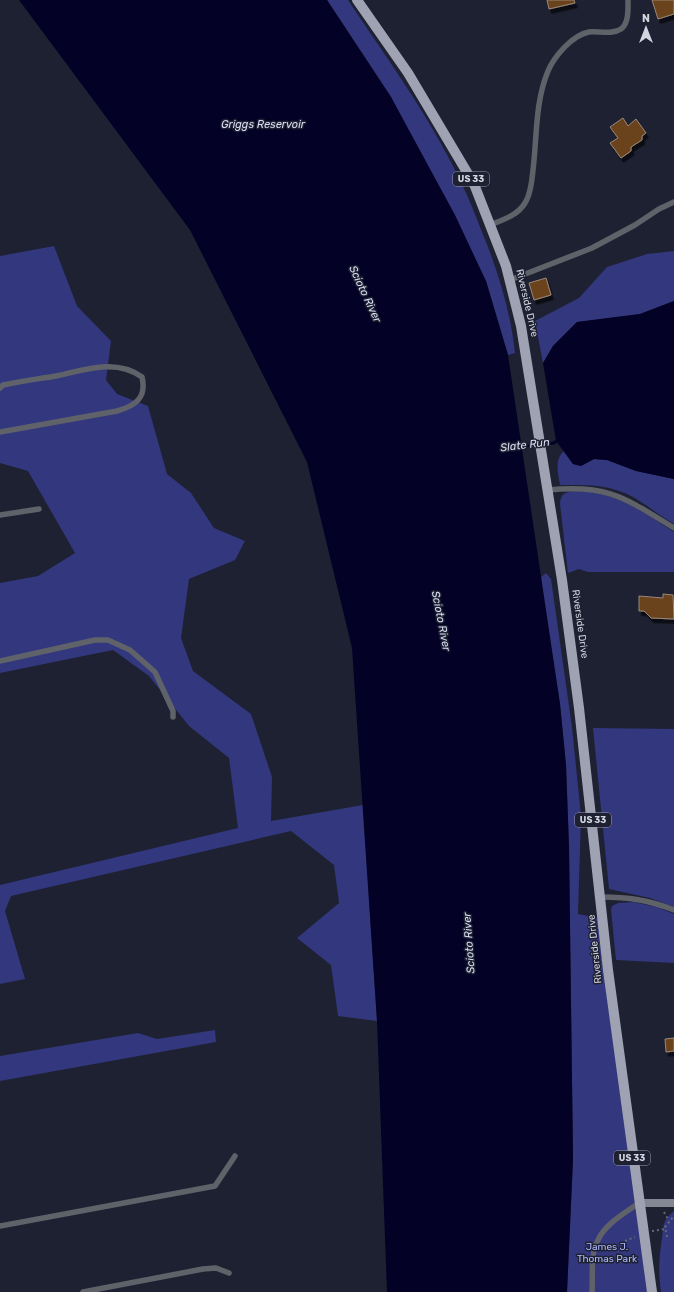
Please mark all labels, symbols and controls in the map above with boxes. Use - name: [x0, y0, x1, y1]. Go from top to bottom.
- north arrow: [626, 8, 666, 48]
- text: N: [642, 12, 650, 25]
- water label: Griggs Reservoir: [221, 118, 306, 131]
- road number: US 33: [453, 172, 489, 186]
- water label: Scioto River: [346, 264, 384, 325]
- street label: Riverside Drive: [513, 268, 541, 339]
- water label: Slate Run: [500, 435, 551, 454]
- street label: Riverside Drive: [569, 589, 591, 660]
- water label: Scioto River: [429, 590, 453, 653]
- road number: US 33: [575, 813, 611, 827]
- water label: Scioto River: [460, 911, 478, 974]
- street label: Riverside Drive: [585, 914, 605, 984]
- road number: US 33: [614, 1151, 650, 1165]
- park label: James J. Thomas Park: [577, 1241, 638, 1265]

